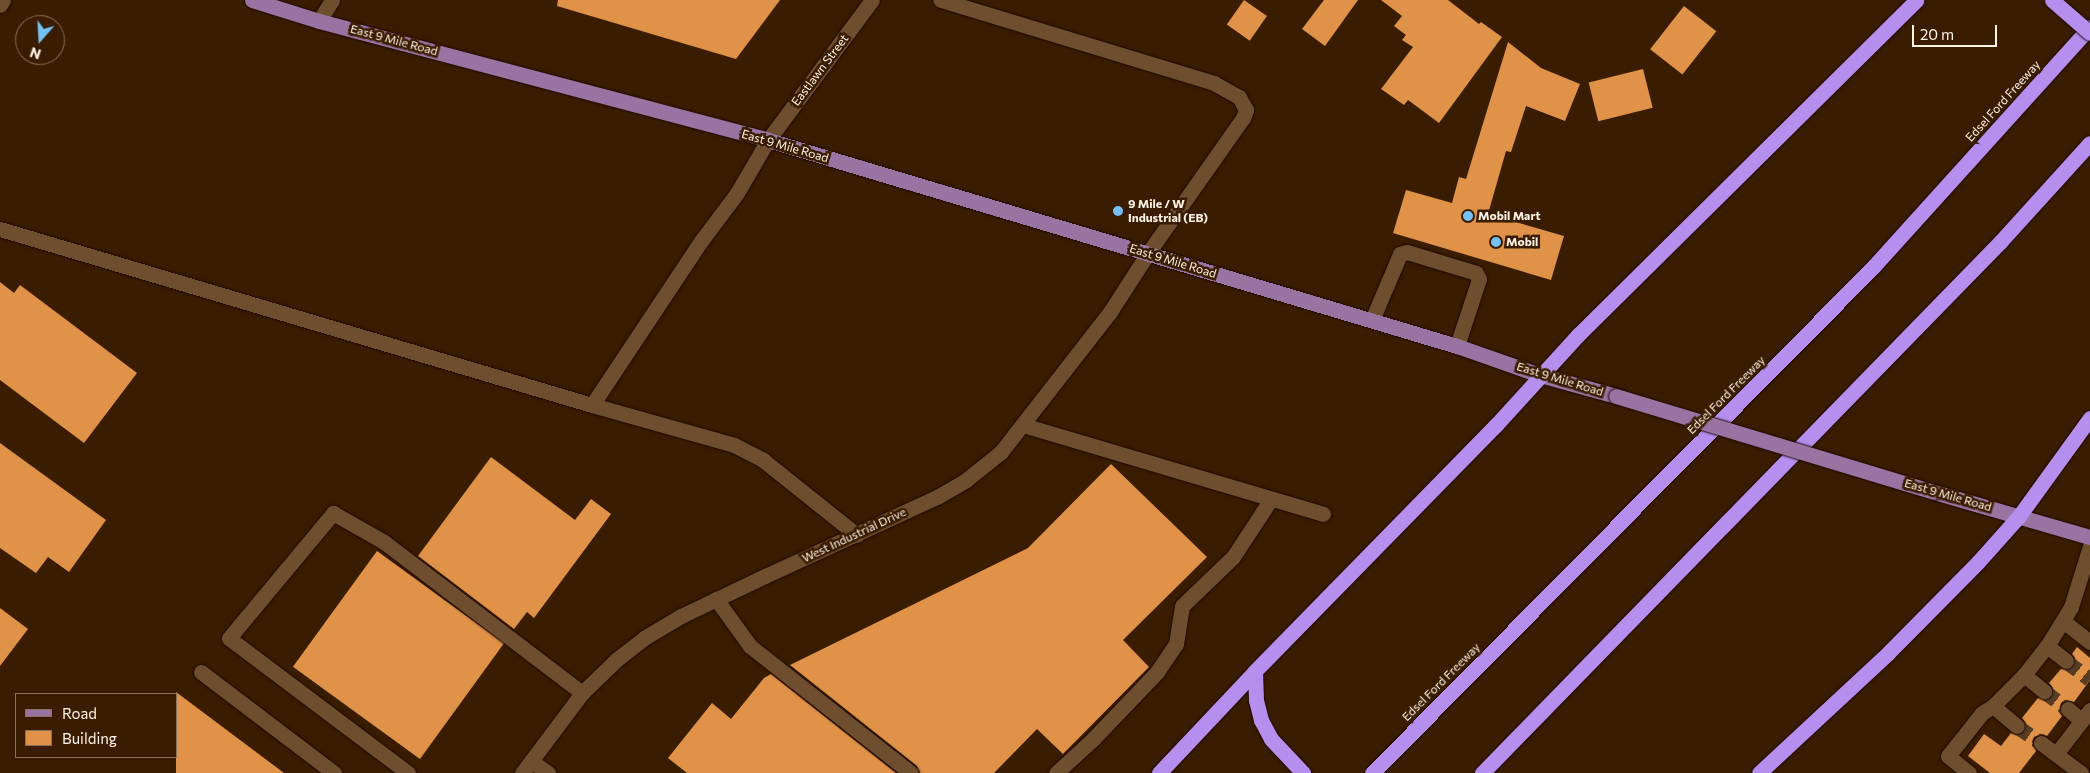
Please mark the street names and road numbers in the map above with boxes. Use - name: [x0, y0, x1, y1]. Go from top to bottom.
- street label: East 9 Mile Road: [349, 21, 439, 59]
- street label: Eastlawn Street: [788, 31, 852, 109]
- street label: Edsel Ford Freeway: [1963, 57, 2043, 145]
- street label: East 9 Mile Road: [740, 127, 830, 165]
- street label: East 9 Mile Road: [1128, 241, 1218, 281]
- street label: Edsel Ford Freeway: [1684, 353, 1768, 437]
- street label: East 9 Mile Road: [1515, 359, 1605, 399]
- street label: East 9 Mile Road: [1903, 476, 1993, 514]
- street label: West Industrial Drive: [800, 505, 908, 565]
- street label: Edsel Ford Freeway: [1399, 640, 1483, 724]

